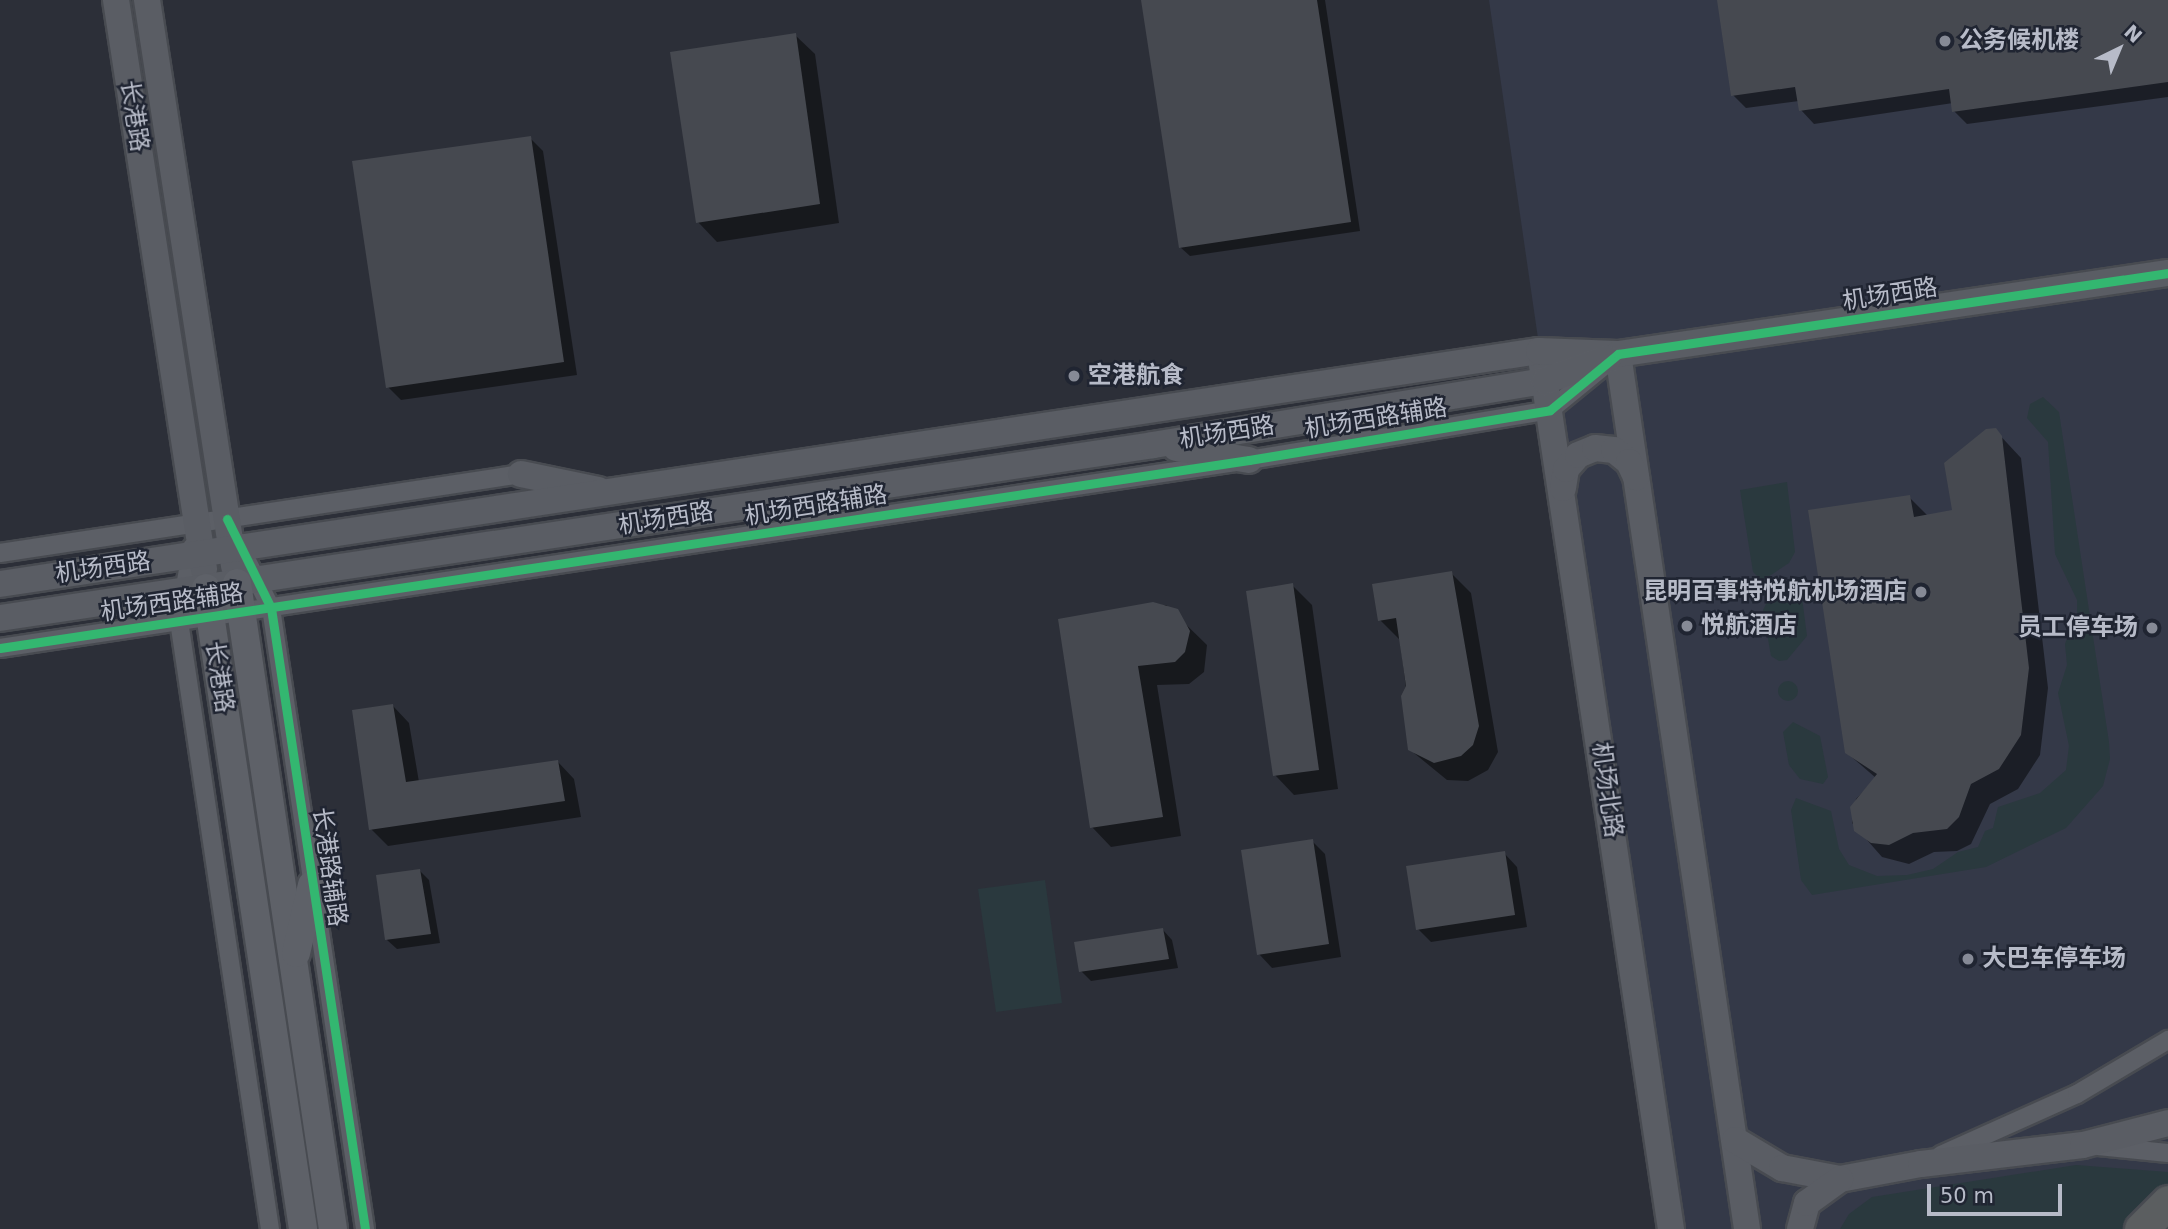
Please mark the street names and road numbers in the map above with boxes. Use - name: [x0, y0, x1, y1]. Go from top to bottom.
- street label: 长港路: [114, 78, 154, 154]
- street label: 机场西路: [1840, 273, 1940, 317]
- street label: 机场西路辅路: [1303, 394, 1449, 444]
- street label: 机场西路: [1177, 411, 1277, 455]
- street label: 机场西路辅路: [743, 481, 889, 531]
- street label: 机场西路: [616, 497, 716, 541]
- street label: 机场西路: [53, 547, 153, 589]
- street label: 机场西路辅路: [99, 579, 245, 627]
- street label: 长港路: [199, 639, 239, 715]
- street label: 机场北路: [1586, 740, 1628, 840]
- street label: 长港路辅路: [306, 806, 352, 928]

